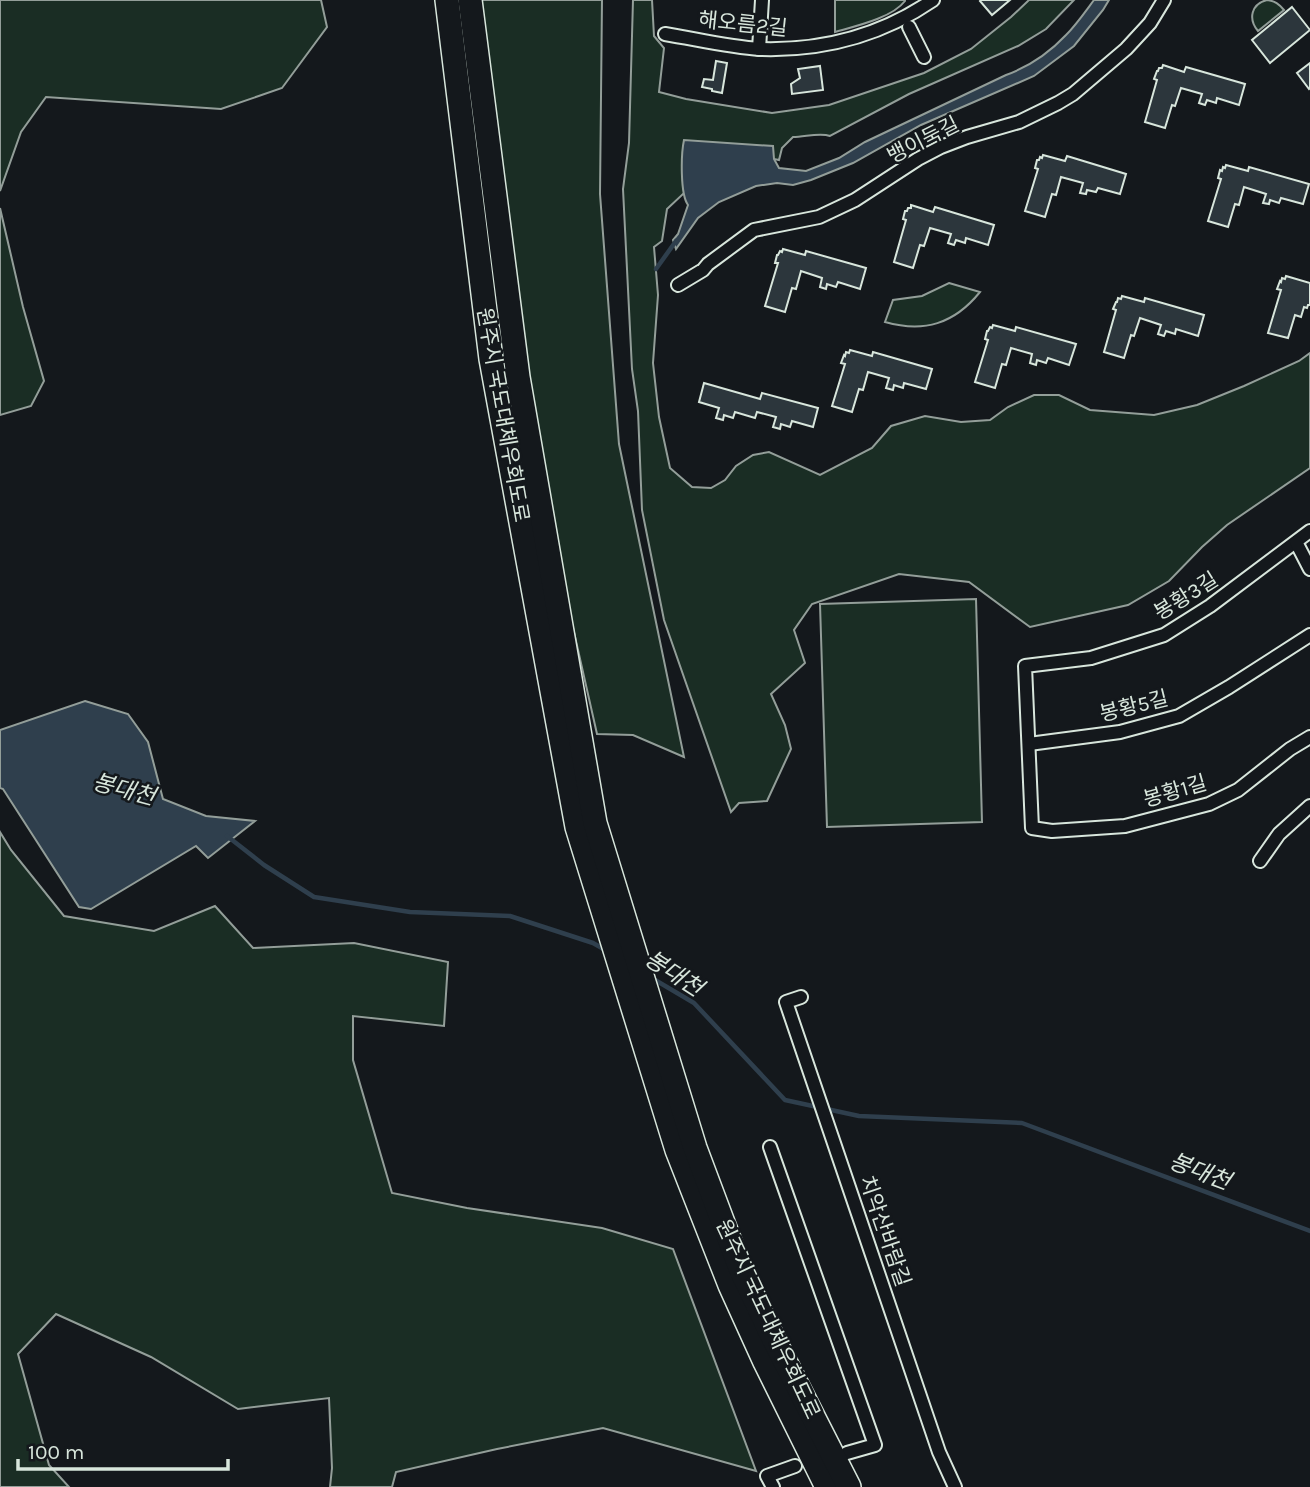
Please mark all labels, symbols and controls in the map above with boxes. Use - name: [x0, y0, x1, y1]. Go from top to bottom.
- street label: 해오름2길: [697, 7, 789, 41]
- street label: 뱅이둑길: [883, 112, 963, 168]
- street label: 원주시 국도대체우회도로: [472, 306, 534, 524]
- street label: 봉황3길: [1150, 567, 1222, 625]
- street label: 봉황5길: [1097, 686, 1171, 726]
- water label: 봉대천: [90, 768, 161, 811]
- street label: 봉황1길: [1140, 771, 1210, 811]
- water label: 봉대천: [640, 945, 710, 1004]
- water label: 봉대천: [1165, 1147, 1237, 1196]
- street label: 치악산바람길: [855, 1172, 915, 1290]
- street label: 원주시 국도대체우회도로: [711, 1215, 825, 1423]
- scale bar: [18, 1428, 228, 1472]
- text: 100 m: [28, 1440, 85, 1464]

